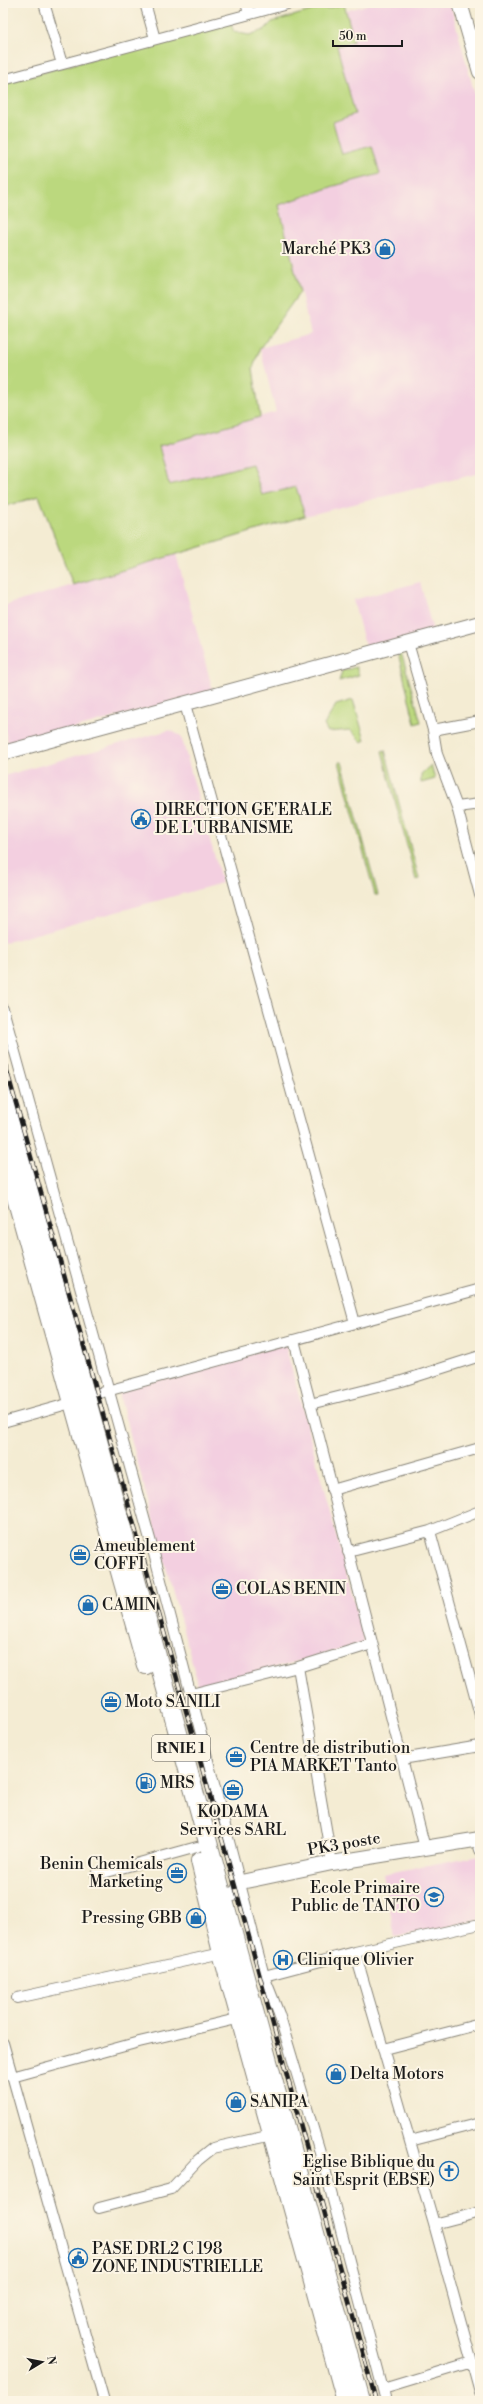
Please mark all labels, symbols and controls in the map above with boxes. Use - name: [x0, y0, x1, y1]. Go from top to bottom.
- scale bar: [333, 22, 402, 48]
- text: 50 m: [339, 29, 367, 44]
- shop icon: Marché PK3: [374, 238, 396, 260]
- place label: Marché PK3: [282, 239, 371, 259]
- place label: DIRECTION GE'ERALE DE L'URBANISME: [155, 800, 332, 838]
- public building icon: DIRECTION GE'ERALE DE L'URBANISME: [130, 808, 152, 830]
- place label: Ameublement COFFI: [93, 1536, 196, 1574]
- office icon: Ameublement COFFI: [69, 1544, 91, 1566]
- office icon: COLAS BENIN: [211, 1578, 233, 1600]
- place label: COLAS BENIN: [236, 1579, 346, 1599]
- shop icon: CAMIN: [77, 1594, 99, 1616]
- place label: CAMIN: [102, 1595, 157, 1615]
- office icon: Moto SANILI: [100, 1691, 122, 1713]
- place label: Moto SANILI: [125, 1692, 220, 1712]
- road number: RNIE 1: [152, 1735, 210, 1761]
- place label: Centre de distribution PIA MARKET Tanto: [250, 1738, 411, 1776]
- office icon: Centre de distribution PIA MARKET Tanto: [225, 1746, 247, 1768]
- fuel station icon: MRS: [135, 1772, 157, 1794]
- place label: MRS: [160, 1773, 194, 1793]
- office icon: KODAMA Services SARL: [222, 1779, 244, 1801]
- place label: KODAMA Services SARL: [180, 1802, 286, 1840]
- street label: PK3 poste: [306, 1828, 382, 1860]
- place label: Benin Chemicals Marketing: [39, 1854, 164, 1892]
- office icon: Benin Chemicals Marketing: [166, 1862, 188, 1884]
- place label: Ecole Primaire Public de TANTO: [291, 1878, 420, 1916]
- school or university icon: Ecole Primaire Public de TANTO: [423, 1886, 445, 1908]
- shop icon: Pressing GBB: [185, 1907, 207, 1929]
- place label: Pressing GBB: [81, 1908, 182, 1928]
- hospital icon: Clinique Olivier: [272, 1949, 294, 1971]
- place label: Clinique Olivier: [297, 1950, 414, 1970]
- shop icon: Delta Motors: [325, 2063, 347, 2085]
- place label: Delta Motors: [350, 2064, 444, 2084]
- shop icon: SANIPA: [225, 2091, 247, 2113]
- place label: SANIPA: [250, 2092, 309, 2112]
- place label: Eglise Biblique du Saint Esprit (EBSE): [293, 2152, 435, 2190]
- church icon: Eglise Biblique du Saint Esprit (EBSE): [438, 2160, 460, 2182]
- place label: PASE DRL2 C 198 ZONE INDUSTRIELLE: [92, 2239, 263, 2277]
- public building icon: PASE DRL2 C 198 ZONE INDUSTRIELLE: [67, 2247, 89, 2269]
- north arrow: [22, 2342, 62, 2382]
- text: N: [43, 2355, 59, 2366]

